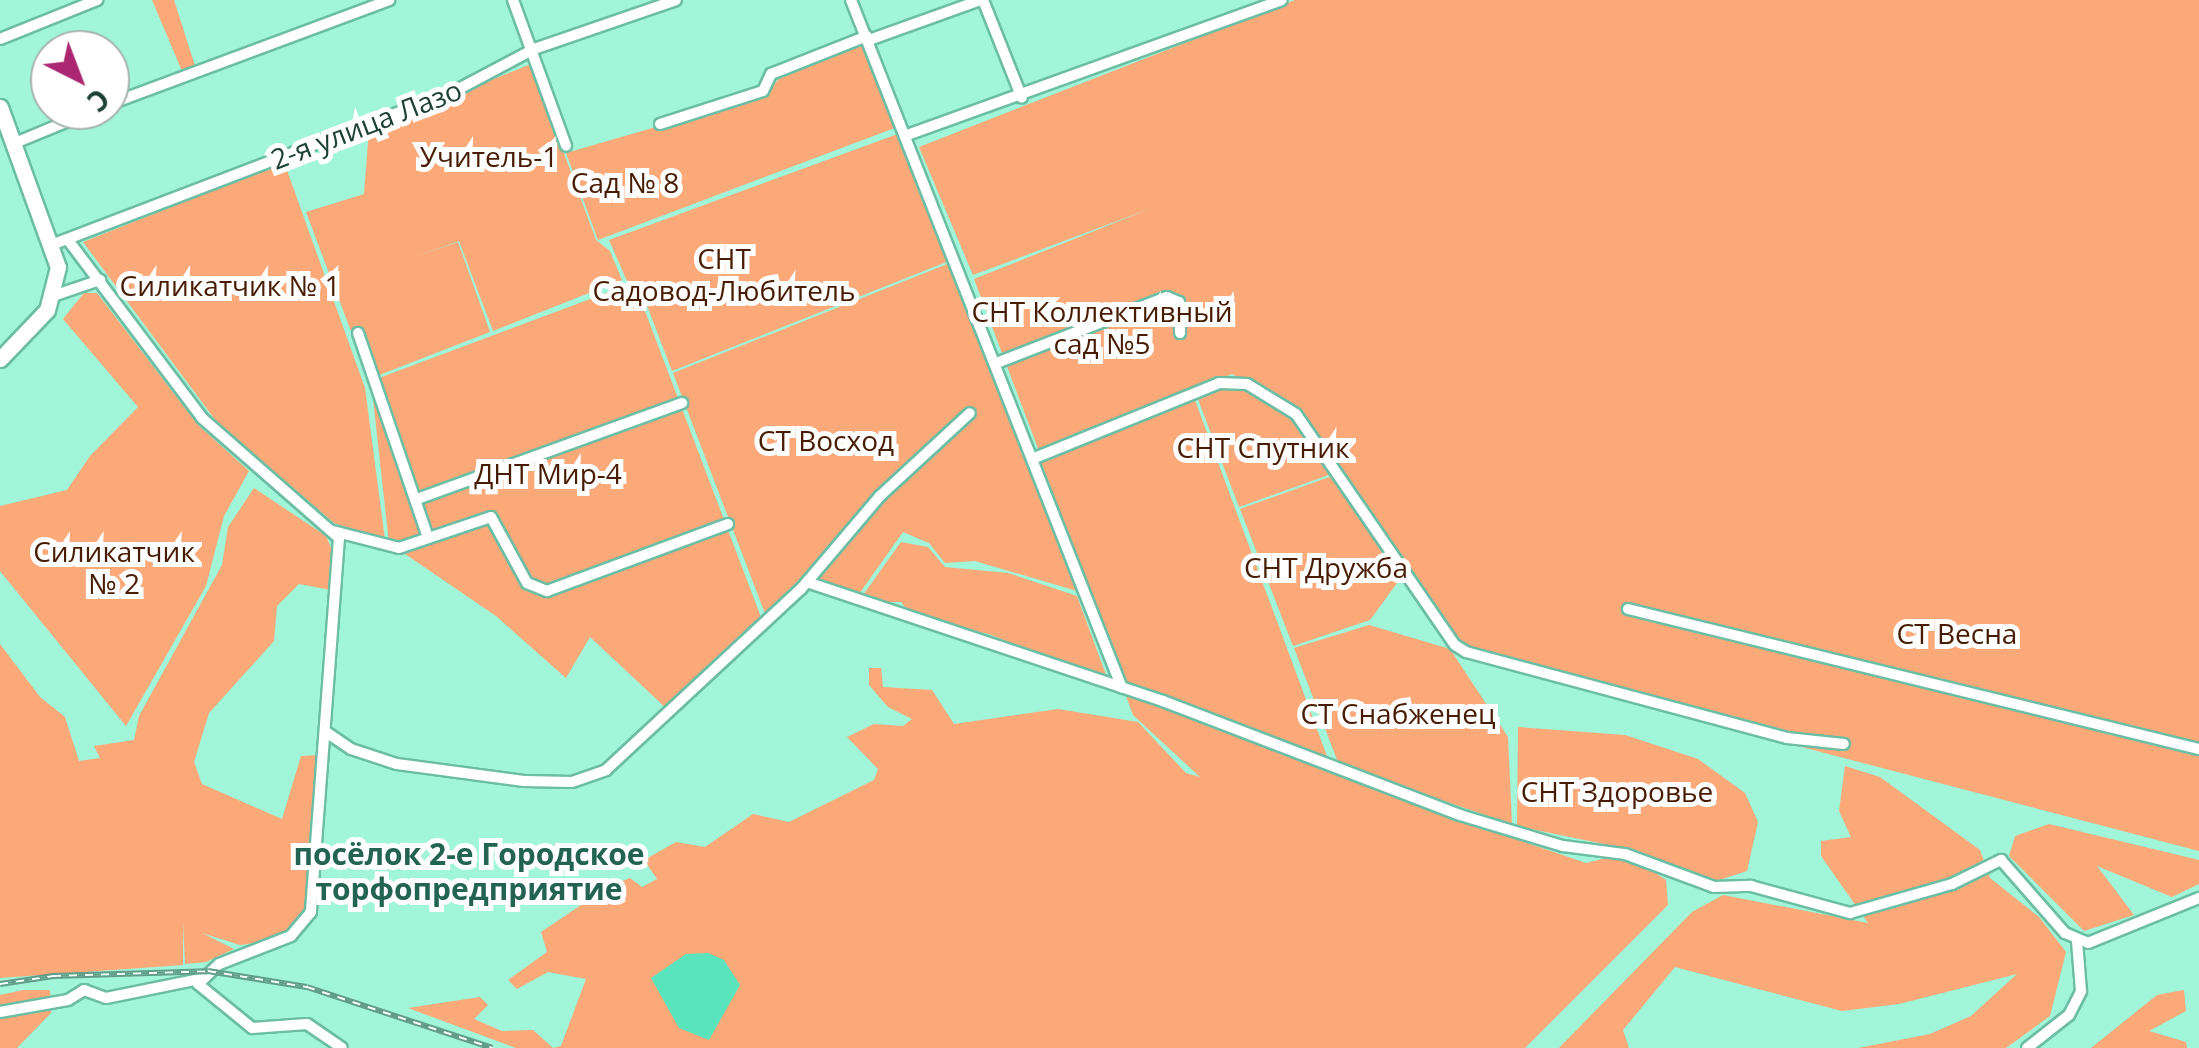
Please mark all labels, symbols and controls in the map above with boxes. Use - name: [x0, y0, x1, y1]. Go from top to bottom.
- north arrow: [30, 30, 130, 130]
- street label: 2-я улица Лазо: [266, 72, 466, 176]
- text: С: [79, 81, 118, 121]
- park label: Учитель-1: [420, 139, 558, 173]
- park label: Сад № 8: [571, 165, 679, 199]
- park label: СНТ Садовод-Любитель: [593, 241, 855, 307]
- park label: Силикатчик № 1: [120, 268, 340, 302]
- park label: СНТ Коллективный сад №5: [971, 294, 1233, 360]
- park label: СТ Восход: [758, 423, 894, 457]
- park label: СНТ Спутник: [1176, 430, 1350, 464]
- park label: ДНТ Мир-4: [474, 456, 622, 490]
- park label: Силикатчик № 2: [33, 534, 195, 600]
- park label: СНТ Дружба: [1244, 550, 1408, 584]
- park label: СТ Весна: [1897, 616, 2017, 650]
- park label: СТ Снабженец: [1300, 696, 1496, 730]
- park label: СНТ Здоровье: [1521, 774, 1713, 808]
- district label: посёлок 2-е Городское торфопредприятие: [293, 836, 645, 906]

